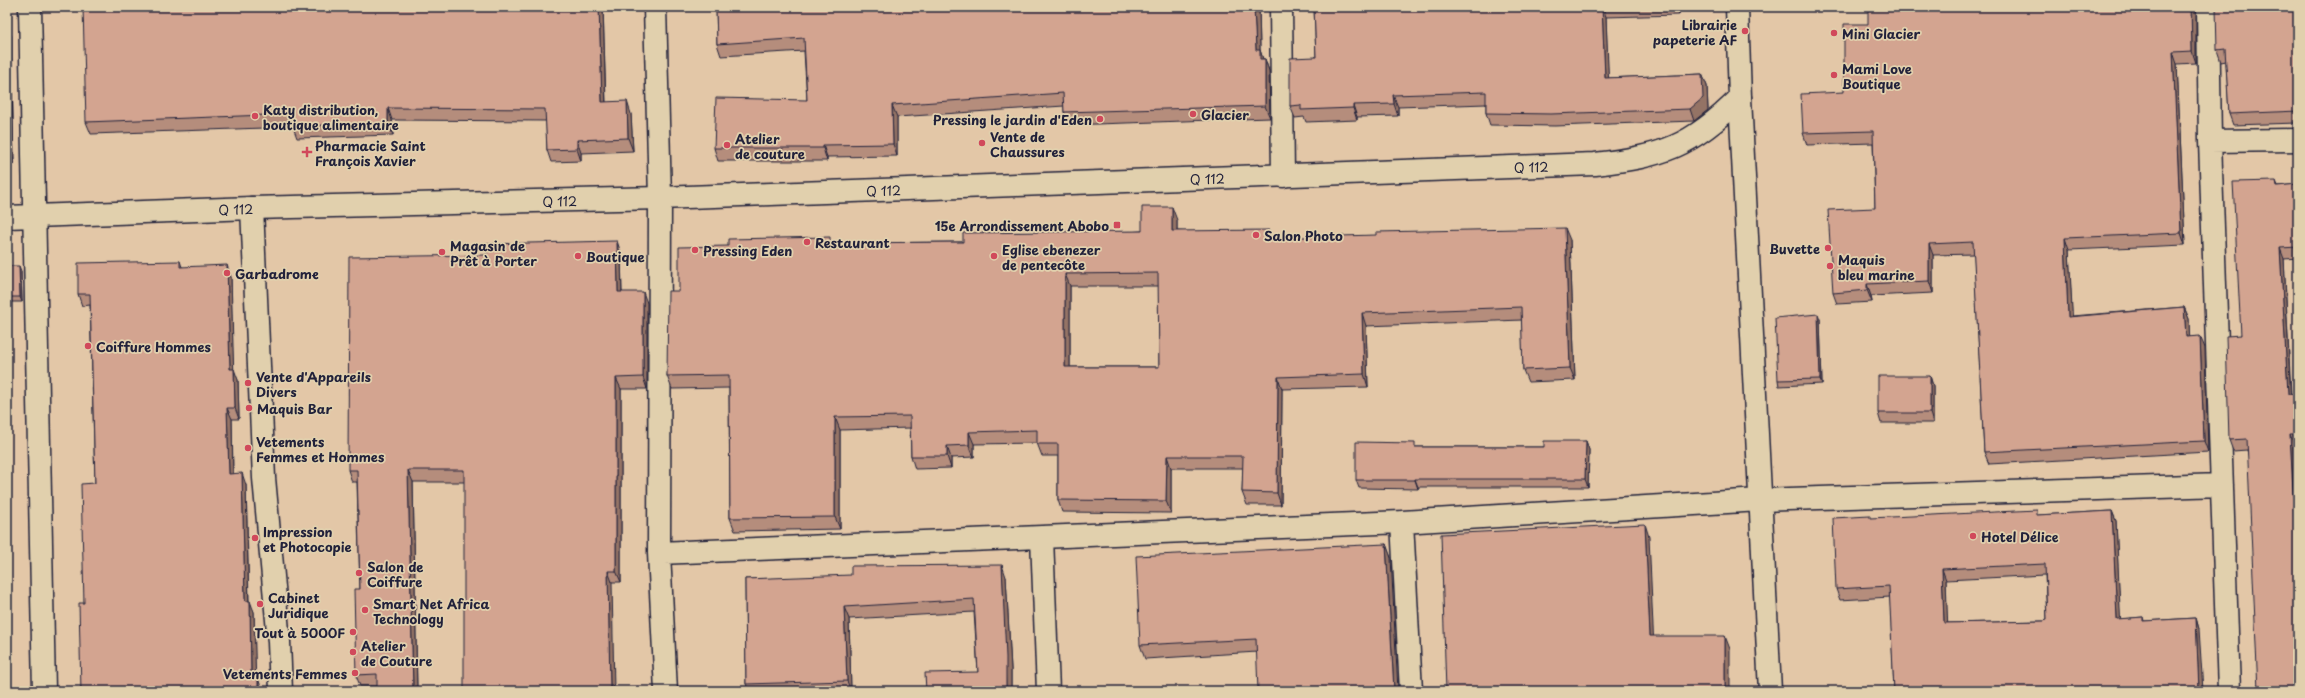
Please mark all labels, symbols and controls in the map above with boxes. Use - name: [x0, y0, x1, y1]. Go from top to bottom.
- place label: Librairie papeterie AF: [1653, 15, 1738, 49]
- place label: Mini Glacier: [1842, 24, 1921, 43]
- marker: Librairie papeterie AF: [1740, 26, 1750, 36]
- marker: Mini Glacier: [1829, 28, 1839, 38]
- place label: Mami Love Boutique: [1842, 59, 1912, 93]
- marker: Mami Love Boutique: [1829, 70, 1839, 80]
- place label: Katy distribution, boutique alimentaire: [263, 100, 399, 134]
- place label: Glacier: [1201, 105, 1249, 124]
- marker: Glacier: [1188, 109, 1198, 119]
- place label: Pressing le jardin d'Eden: [933, 110, 1092, 129]
- marker: Katy distribution, boutique alimentaire: [250, 111, 260, 121]
- marker: Pressing le jardin d'Eden: [1095, 114, 1105, 124]
- place label: Vente de Chaussures: [990, 127, 1065, 161]
- place label: Atelier de couture: [735, 129, 805, 163]
- place label: Pharmacie Saint François Xavier: [315, 136, 426, 170]
- marker: Vente de Chaussures: [977, 138, 987, 148]
- marker: Atelier de couture: [722, 140, 732, 150]
- marker: Pharmacie Saint François Xavier: [302, 147, 312, 157]
- street label: Q 112: [1513, 156, 1549, 176]
- street label: Q 112: [1190, 168, 1225, 188]
- street label: Q 112: [866, 180, 901, 200]
- street label: Q 112: [542, 191, 577, 210]
- street label: Q 112: [218, 198, 254, 219]
- place label: 15e Arrondissement Abobo: [935, 216, 1109, 235]
- marker: 15e Arrondissement Abobo: [1112, 220, 1122, 230]
- place label: Salon Photo: [1264, 226, 1343, 245]
- marker: Salon Photo: [1251, 230, 1261, 240]
- place label: Restaurant: [815, 233, 890, 252]
- place label: Magasin de Prêt à Porter: [450, 236, 537, 270]
- marker: Restaurant: [802, 237, 812, 247]
- place label: Buvette: [1769, 239, 1820, 258]
- place label: Eglise ebenezer de pentecôte: [1002, 240, 1101, 274]
- place label: Pressing Eden: [703, 241, 792, 260]
- marker: Buvette: [1823, 243, 1833, 253]
- marker: Pressing Eden: [690, 245, 700, 255]
- marker: Magasin de Prêt à Porter: [437, 247, 447, 257]
- place label: Boutique: [586, 247, 645, 266]
- place label: Maquis bleu marine: [1838, 250, 1915, 284]
- marker: Boutique: [573, 251, 583, 261]
- marker: Eglise ebenezer de pentecôte: [989, 251, 999, 261]
- marker: Maquis bleu marine: [1825, 261, 1835, 271]
- place label: Garbadrome: [235, 264, 319, 283]
- marker: Garbadrome: [222, 268, 232, 278]
- place label: Coiffure Hommes: [96, 337, 211, 356]
- marker: Coiffure Hommes: [83, 341, 93, 351]
- place label: Vente d'Appareils Divers: [256, 367, 371, 401]
- marker: Vente d'Appareils Divers: [243, 378, 253, 388]
- place label: Maquis Bar: [257, 399, 332, 418]
- marker: Maquis Bar: [244, 403, 254, 413]
- place label: Vetements Femmes et Hommes: [256, 432, 384, 466]
- marker: Vetements Femmes et Hommes: [243, 443, 253, 453]
- place label: Impression et Photocopie: [263, 522, 352, 556]
- place label: Hotel Délice: [1981, 527, 2059, 546]
- marker: Hotel Délice: [1968, 531, 1978, 541]
- marker: Impression et Photocopie: [250, 533, 260, 543]
- place label: Salon de Coiffure: [367, 557, 423, 591]
- marker: Salon de Coiffure: [354, 568, 364, 578]
- place label: Cabinet Juridique: [268, 588, 329, 622]
- place label: Smart Net Africa Technology: [373, 594, 489, 628]
- marker: Cabinet Juridique: [255, 599, 265, 609]
- marker: Smart Net Africa Technology: [360, 605, 370, 615]
- place label: Tout à 5000F: [254, 623, 345, 642]
- marker: Tout à 5000F: [348, 627, 358, 637]
- place label: Atelier de Couture: [361, 636, 432, 670]
- marker: Atelier de Couture: [348, 647, 358, 657]
- place label: Vetements Femmes: [223, 664, 347, 683]
- marker: Vetements Femmes: [350, 668, 360, 678]

